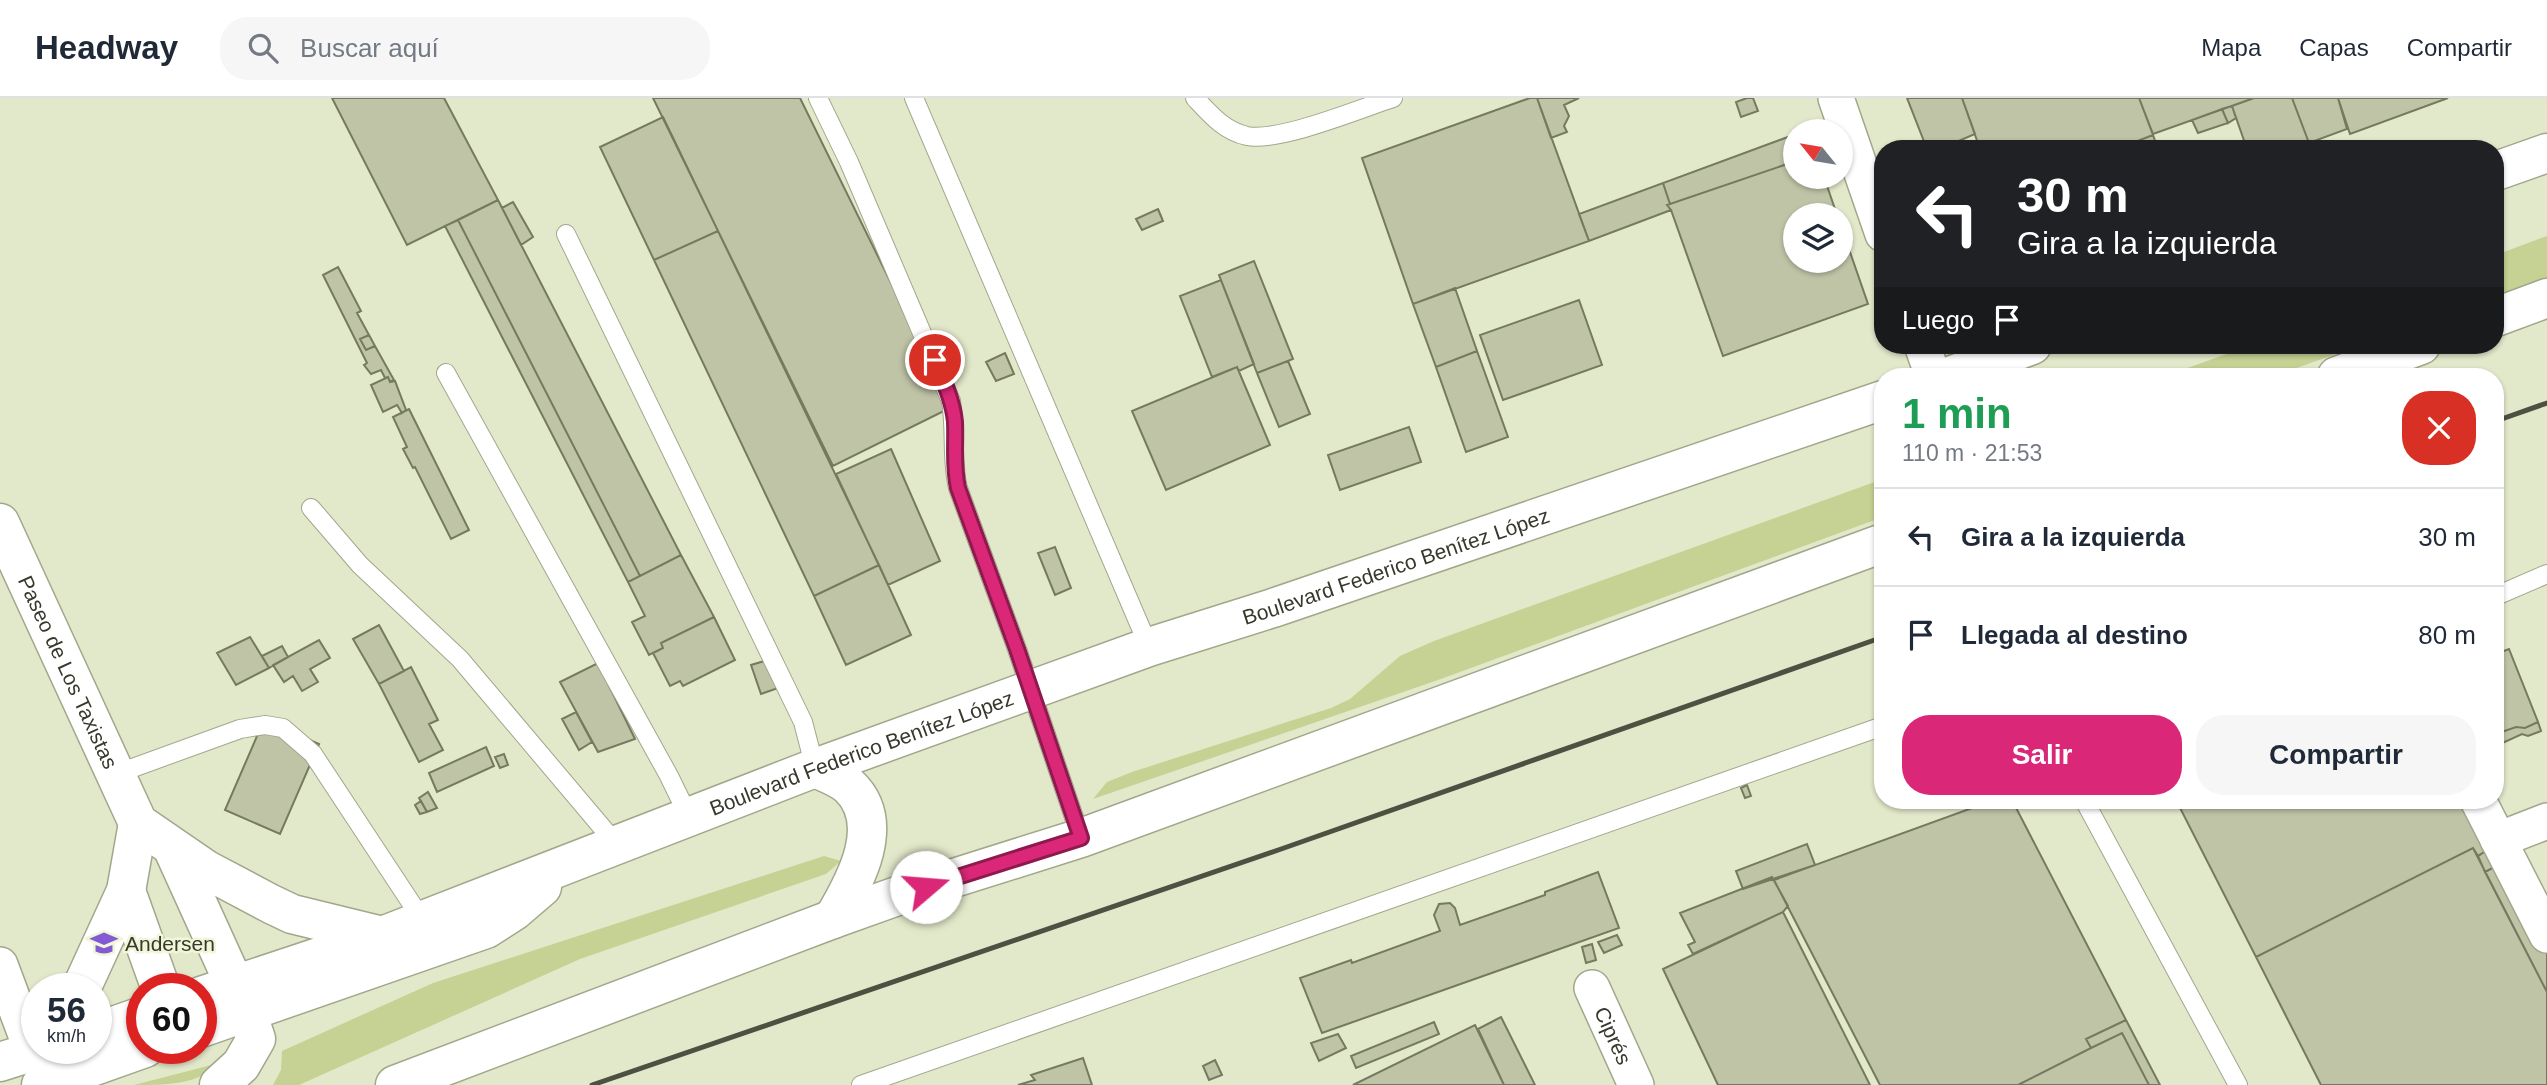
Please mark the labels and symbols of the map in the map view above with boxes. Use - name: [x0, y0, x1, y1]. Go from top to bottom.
- north arrow: [1783, 119, 1853, 189]
- pin: [905, 330, 965, 390]
- street label: Boulevard Federico Benítez López: [1239, 503, 1552, 628]
- street label: Paseo de Los Taxistas: [14, 572, 123, 772]
- street label: Boulevard Federico Benítez López: [706, 686, 1016, 819]
- position arrow: [889, 850, 963, 924]
- school or university icon: Andersen: [89, 928, 119, 958]
- place label: Andersen: [125, 932, 215, 955]
- speed limit sign: 60: [126, 973, 217, 1064]
- street label: Ciprés: [1590, 1003, 1636, 1068]

